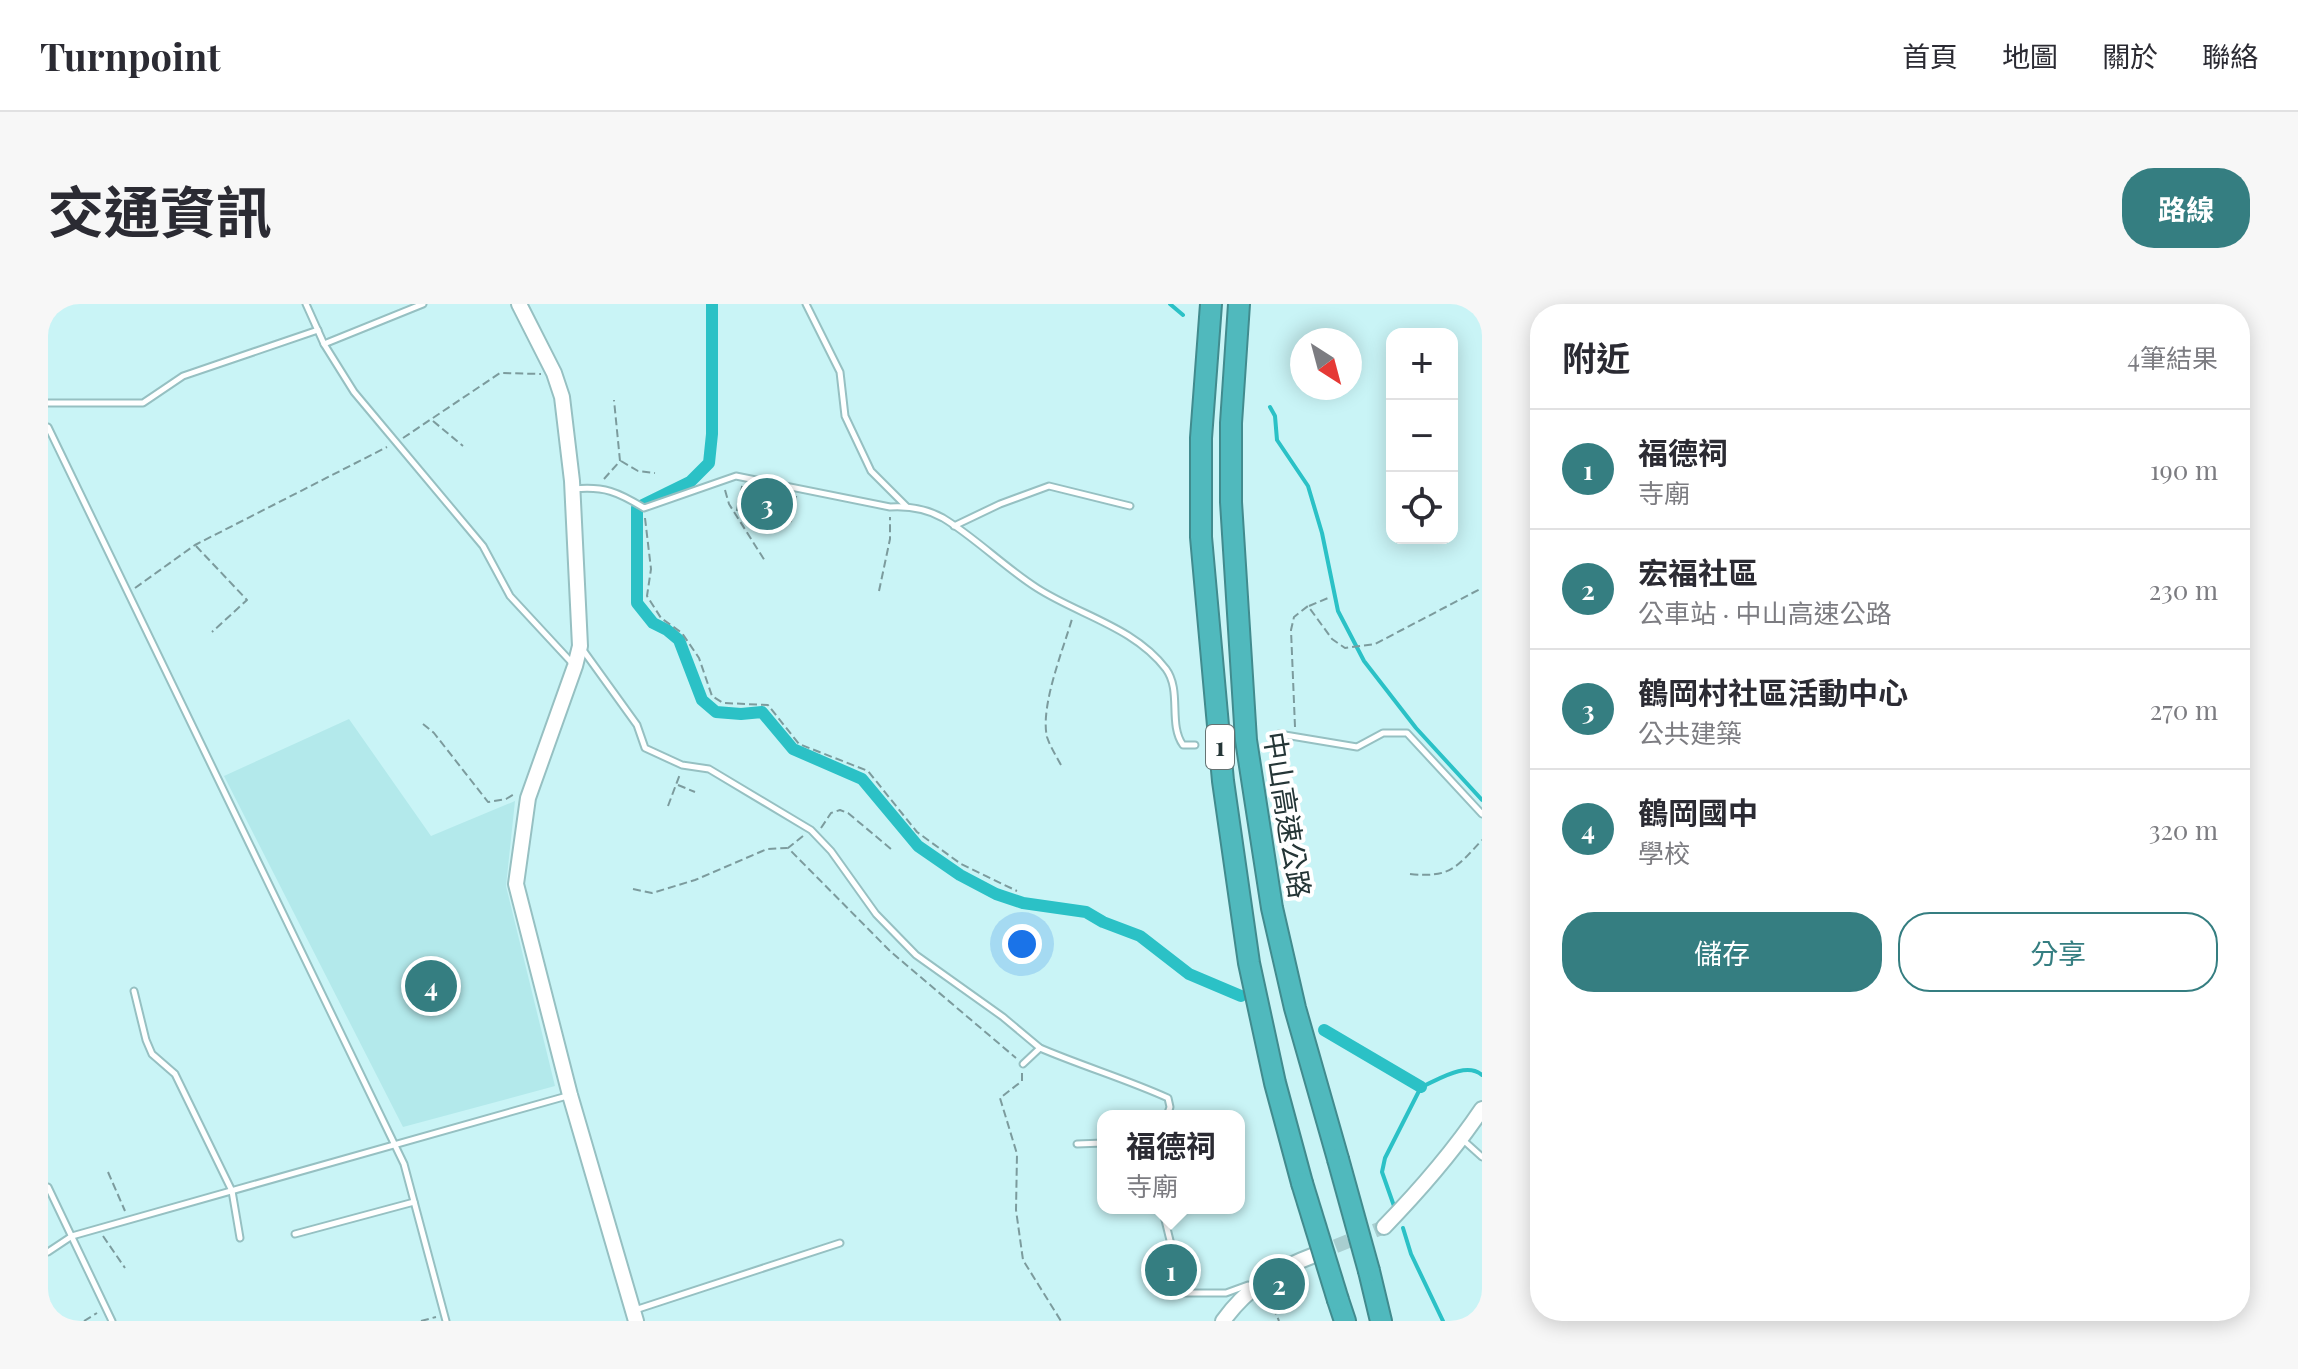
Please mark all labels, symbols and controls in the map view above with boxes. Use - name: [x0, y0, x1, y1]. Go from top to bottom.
- text: Turnpoint: [40, 30, 221, 81]
- text: 首頁: [1902, 37, 1958, 74]
- text: 地圖: [2002, 37, 2058, 74]
- text: 關於: [2102, 37, 2158, 74]
- text: 聯絡: [2202, 37, 2258, 74]
- button: 路線: [2122, 168, 2250, 248]
- text: 交通資訊: [48, 172, 272, 247]
- north arrow: [1290, 328, 1362, 400]
- map controls: [1386, 328, 1458, 544]
- button: +: [1386, 328, 1458, 400]
- text: 附近: [1562, 334, 1630, 380]
- text: 4筆結果: [2127, 340, 2218, 375]
- button: −: [1386, 400, 1458, 472]
- text: 福德祠: [1638, 432, 1728, 472]
- text: 1: [1583, 452, 1593, 487]
- text: 190 m: [2150, 452, 2218, 487]
- button: locate: [1386, 472, 1458, 544]
- pin: 3: [741, 474, 793, 534]
- text: 寺廟: [1638, 475, 1690, 510]
- text: 宏福社區: [1638, 552, 1758, 592]
- text: 2: [1581, 572, 1595, 607]
- text: 230 m: [2149, 572, 2218, 607]
- text: 公車站 · 中山高速公路: [1638, 595, 1892, 630]
- text: 鶴岡村社區活動中心: [1638, 672, 1908, 712]
- text: 3: [1582, 692, 1594, 727]
- text: 270 m: [2150, 692, 2218, 727]
- text: 公共建築: [1638, 715, 1742, 750]
- road number: 1: [1206, 725, 1234, 769]
- street label: 中山高速公路: [1257, 729, 1320, 901]
- text: 鶴岡國中: [1638, 792, 1758, 832]
- text: 4: [1581, 812, 1595, 847]
- text: 320 m: [2149, 812, 2218, 847]
- text: 學校: [1638, 835, 1690, 870]
- button: 儲存: [1562, 912, 1882, 992]
- button: 分享: [1898, 912, 2218, 992]
- your location: [1002, 924, 1042, 964]
- pin: 4: [405, 956, 457, 1016]
- popup: [1097, 1110, 1245, 1214]
- text: 福德祠: [1126, 1125, 1216, 1165]
- text: 寺廟: [1126, 1168, 1178, 1203]
- pin: 1: [1145, 1240, 1197, 1300]
- pin: 2: [1253, 1254, 1305, 1314]

